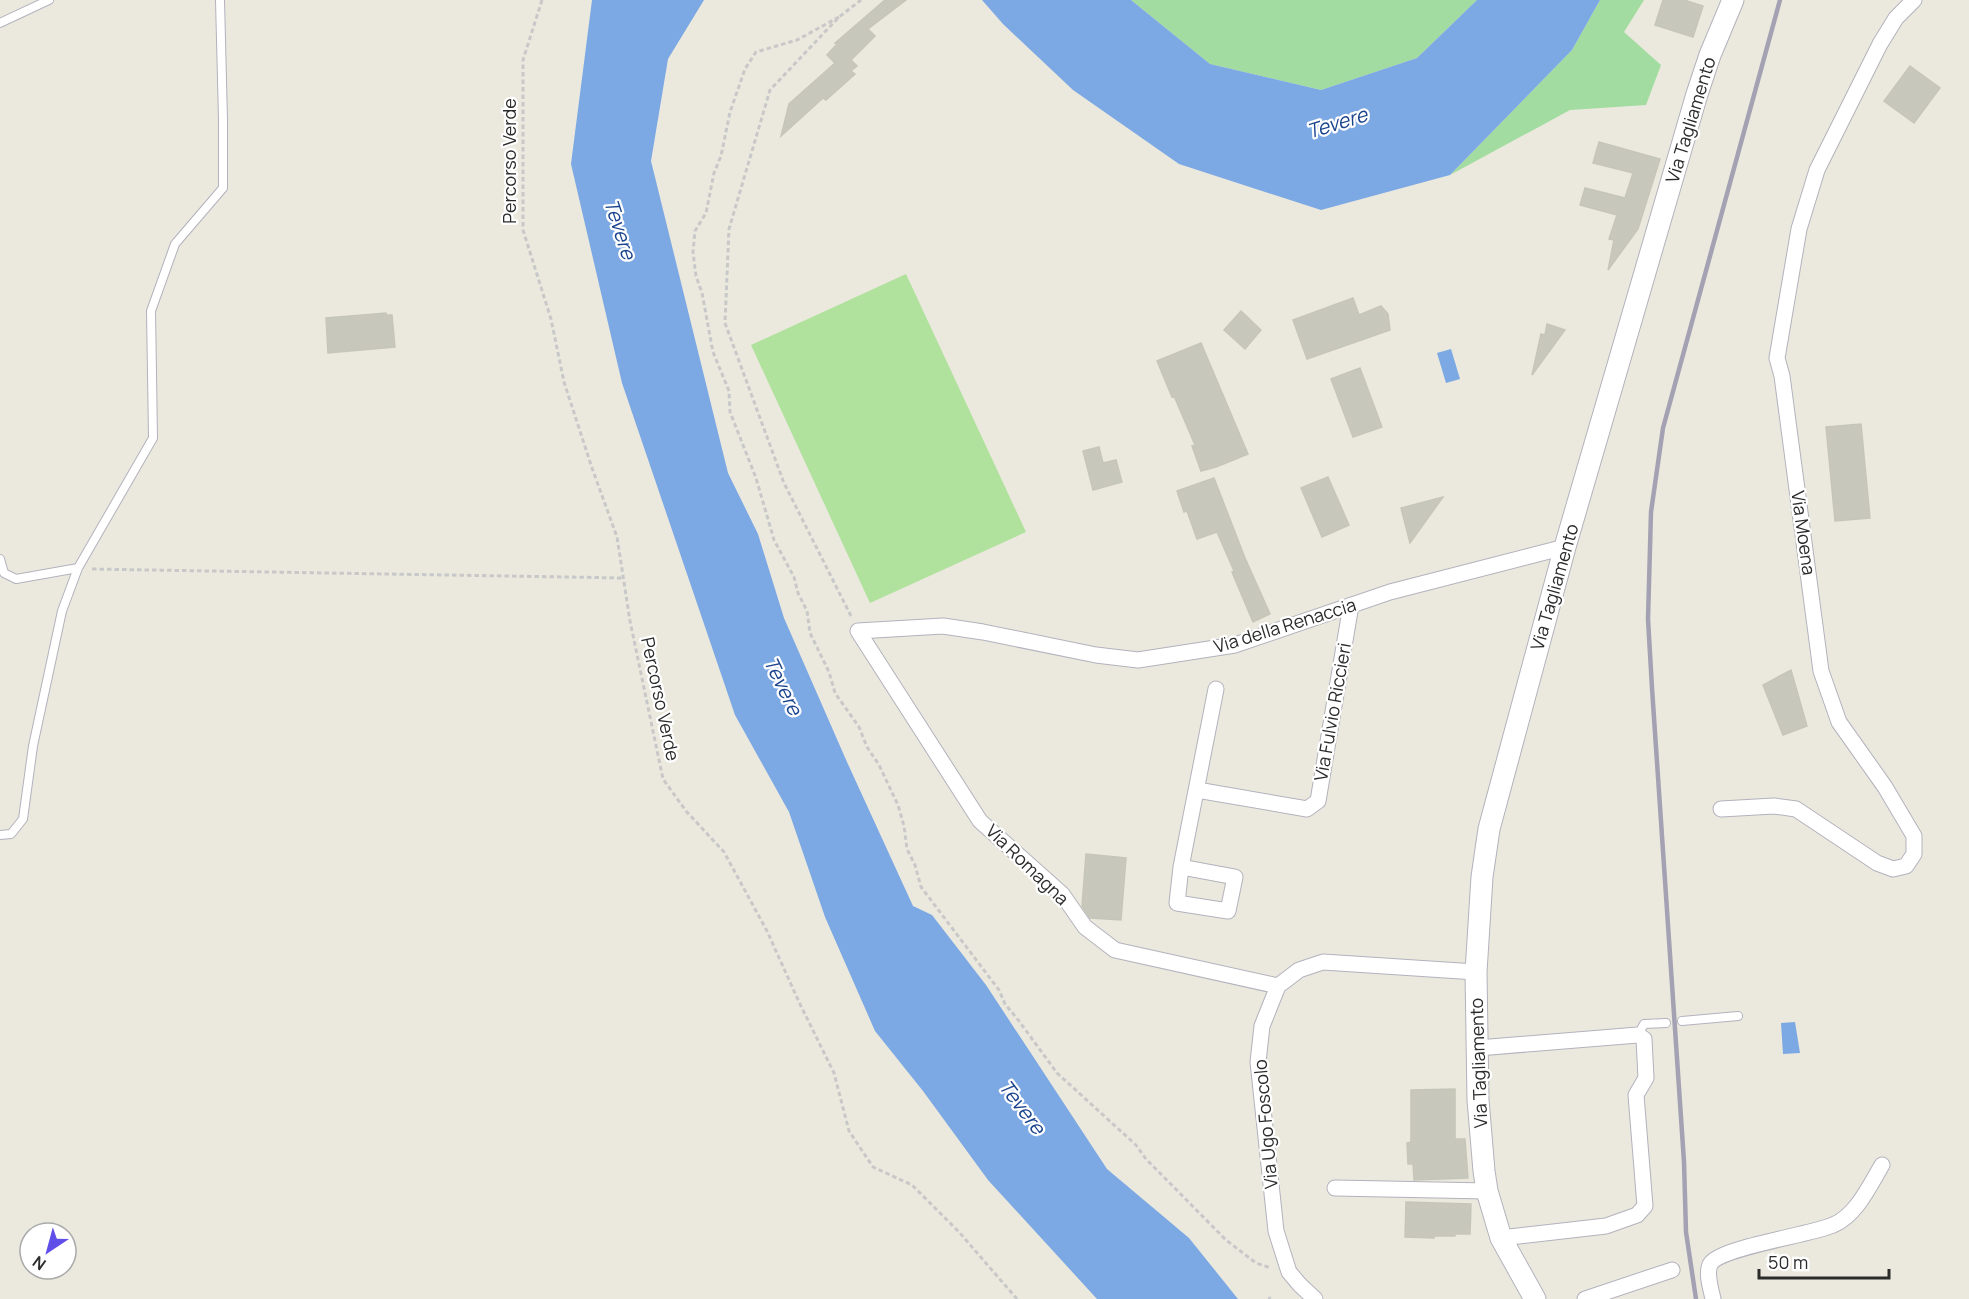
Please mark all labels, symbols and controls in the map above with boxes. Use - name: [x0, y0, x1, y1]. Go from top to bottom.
- street label: Via Tagliamento: [1659, 54, 1721, 186]
- street label: Percorso Verde: [497, 98, 521, 224]
- water label: Tevere: [1303, 100, 1372, 144]
- water label: Tevere: [598, 195, 643, 264]
- street label: Via Moena: [1786, 489, 1822, 577]
- street label: Via Tagliamento: [1525, 521, 1584, 653]
- street label: Via della Renaccia: [1211, 592, 1359, 658]
- street label: Percorso Verde: [636, 635, 686, 763]
- street label: Via Fulvio Riccieri: [1308, 641, 1356, 783]
- water label: Tevere: [758, 652, 810, 721]
- street label: Via Romagna: [981, 819, 1074, 910]
- street label: Via Tagliamento: [1464, 997, 1492, 1129]
- street label: Via Ugo Foscolo: [1247, 1058, 1283, 1190]
- water label: Tevere: [993, 1074, 1053, 1141]
- north arrow: [18, 1221, 78, 1281]
- scale bar: [1759, 1242, 1890, 1280]
- text: 50 m: [1768, 1250, 1808, 1274]
- text: N: [28, 1251, 50, 1275]

